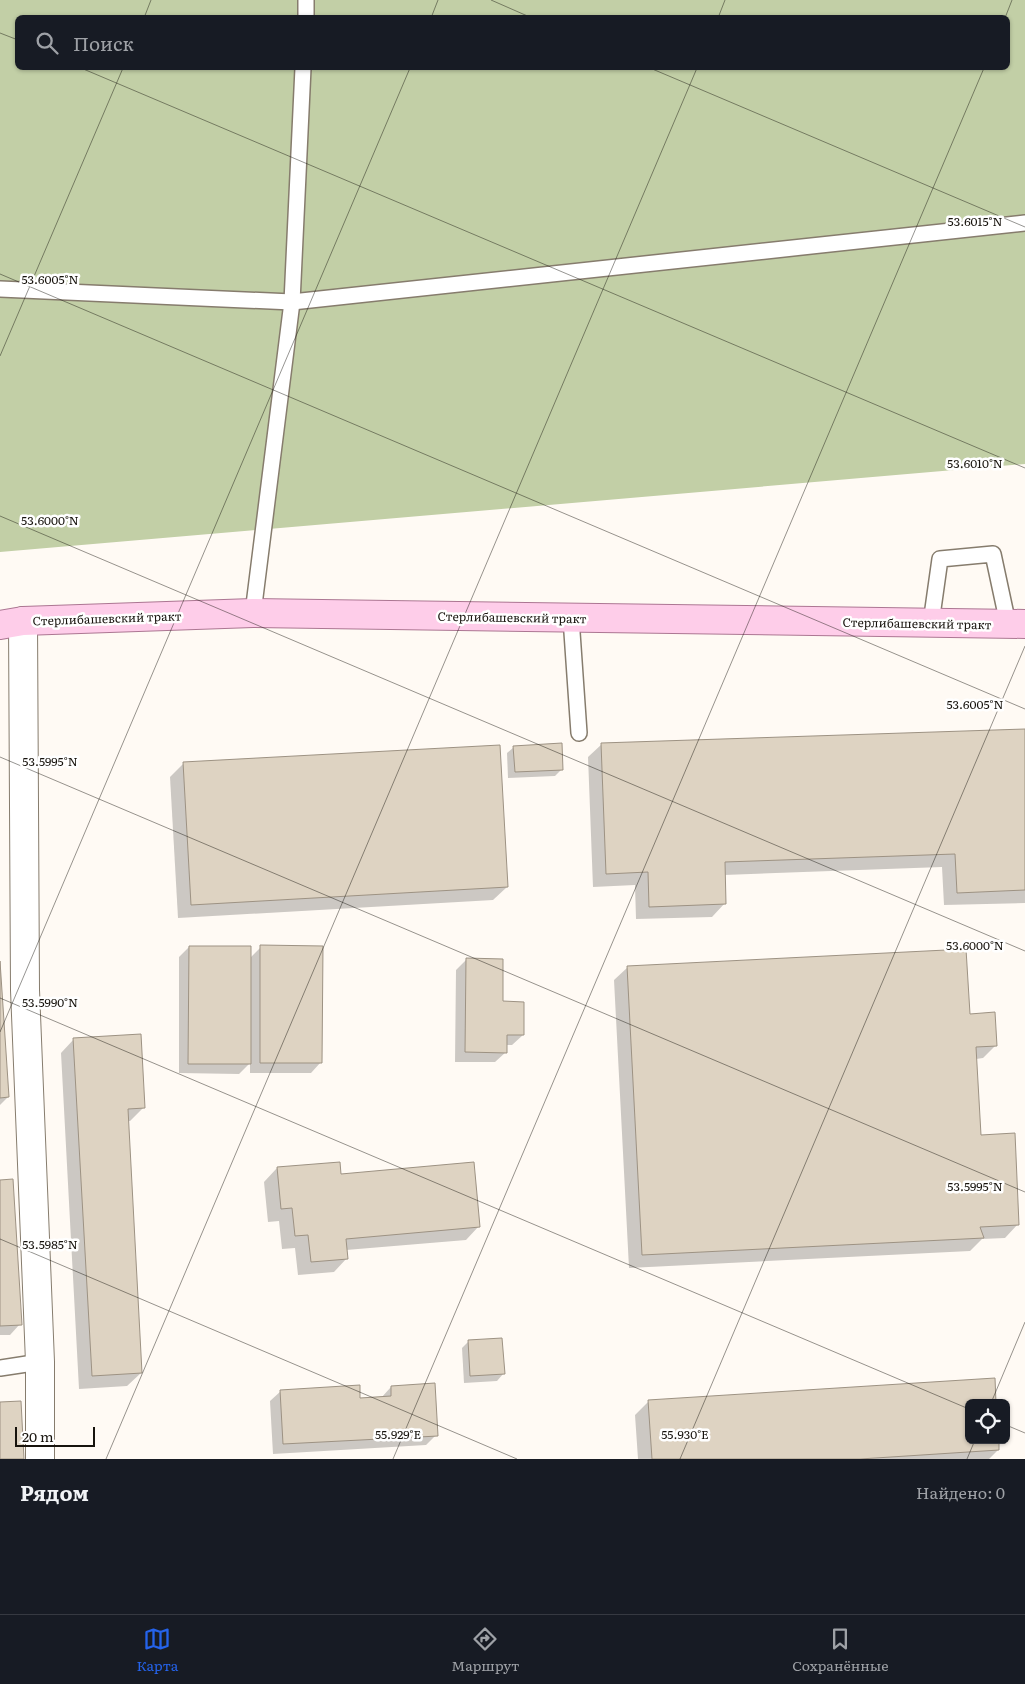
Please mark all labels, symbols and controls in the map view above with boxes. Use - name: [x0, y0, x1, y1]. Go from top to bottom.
- search box: [15, 15, 1010, 70]
- icon: search: [33, 29, 61, 57]
- text: Поиск: [73, 29, 134, 57]
- text: 53.6015°N: [948, 212, 1002, 230]
- text: 53.6005°N: [22, 270, 78, 288]
- text: 53.6010°N: [947, 454, 1003, 472]
- text: 53.6000°N: [21, 511, 79, 529]
- street label: Стерлибашевский тракт: [32, 606, 182, 630]
- street label: Стерлибашевский тракт: [437, 607, 587, 627]
- street label: Стерлибашевский тракт: [842, 613, 992, 633]
- text: 53.6005°N: [947, 695, 1003, 713]
- text: 53.5995°N: [22, 752, 78, 770]
- text: 53.6000°N: [946, 936, 1004, 954]
- text: 53.5990°N: [22, 993, 78, 1011]
- text: 53.5995°N: [947, 1177, 1003, 1195]
- text: 53.5985°N: [22, 1235, 78, 1253]
- map controls: [965, 1399, 1010, 1444]
- button: locate: [965, 1399, 1010, 1444]
- scale bar: [15, 1424, 95, 1447]
- text: 55.929°E: [375, 1425, 421, 1443]
- text: 55.930°E: [661, 1425, 709, 1443]
- text: 20 m: [22, 1426, 54, 1446]
- text: Рядом: [20, 1476, 89, 1507]
- text: Найдено: 0: [916, 1480, 1005, 1504]
- tab: Карта: [136, 1625, 178, 1675]
- tab: Маршрут: [451, 1625, 519, 1675]
- tab: Сохранённые: [792, 1625, 889, 1675]

